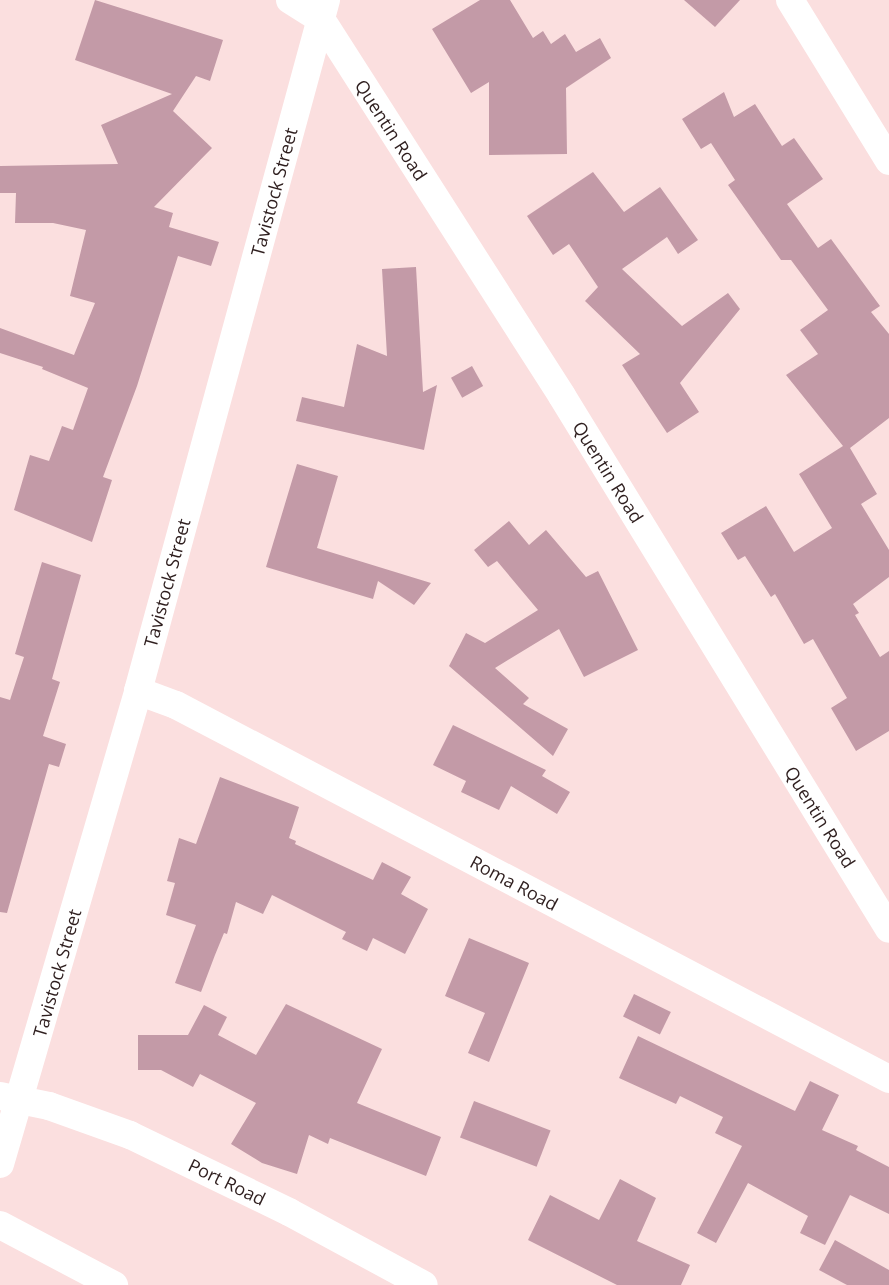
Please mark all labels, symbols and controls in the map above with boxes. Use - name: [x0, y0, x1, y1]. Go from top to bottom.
- street label: Quentin Road: [350, 76, 432, 184]
- street label: Tavistock Street: [246, 125, 302, 259]
- street label: Quentin Road: [568, 417, 648, 527]
- street label: Tavistock Street: [139, 516, 195, 650]
- street label: Quentin Road: [780, 762, 860, 872]
- street label: Roma Road: [466, 851, 562, 915]
- street label: Tavistock Street: [28, 906, 86, 1040]
- street label: Port Road: [185, 1154, 269, 1210]

